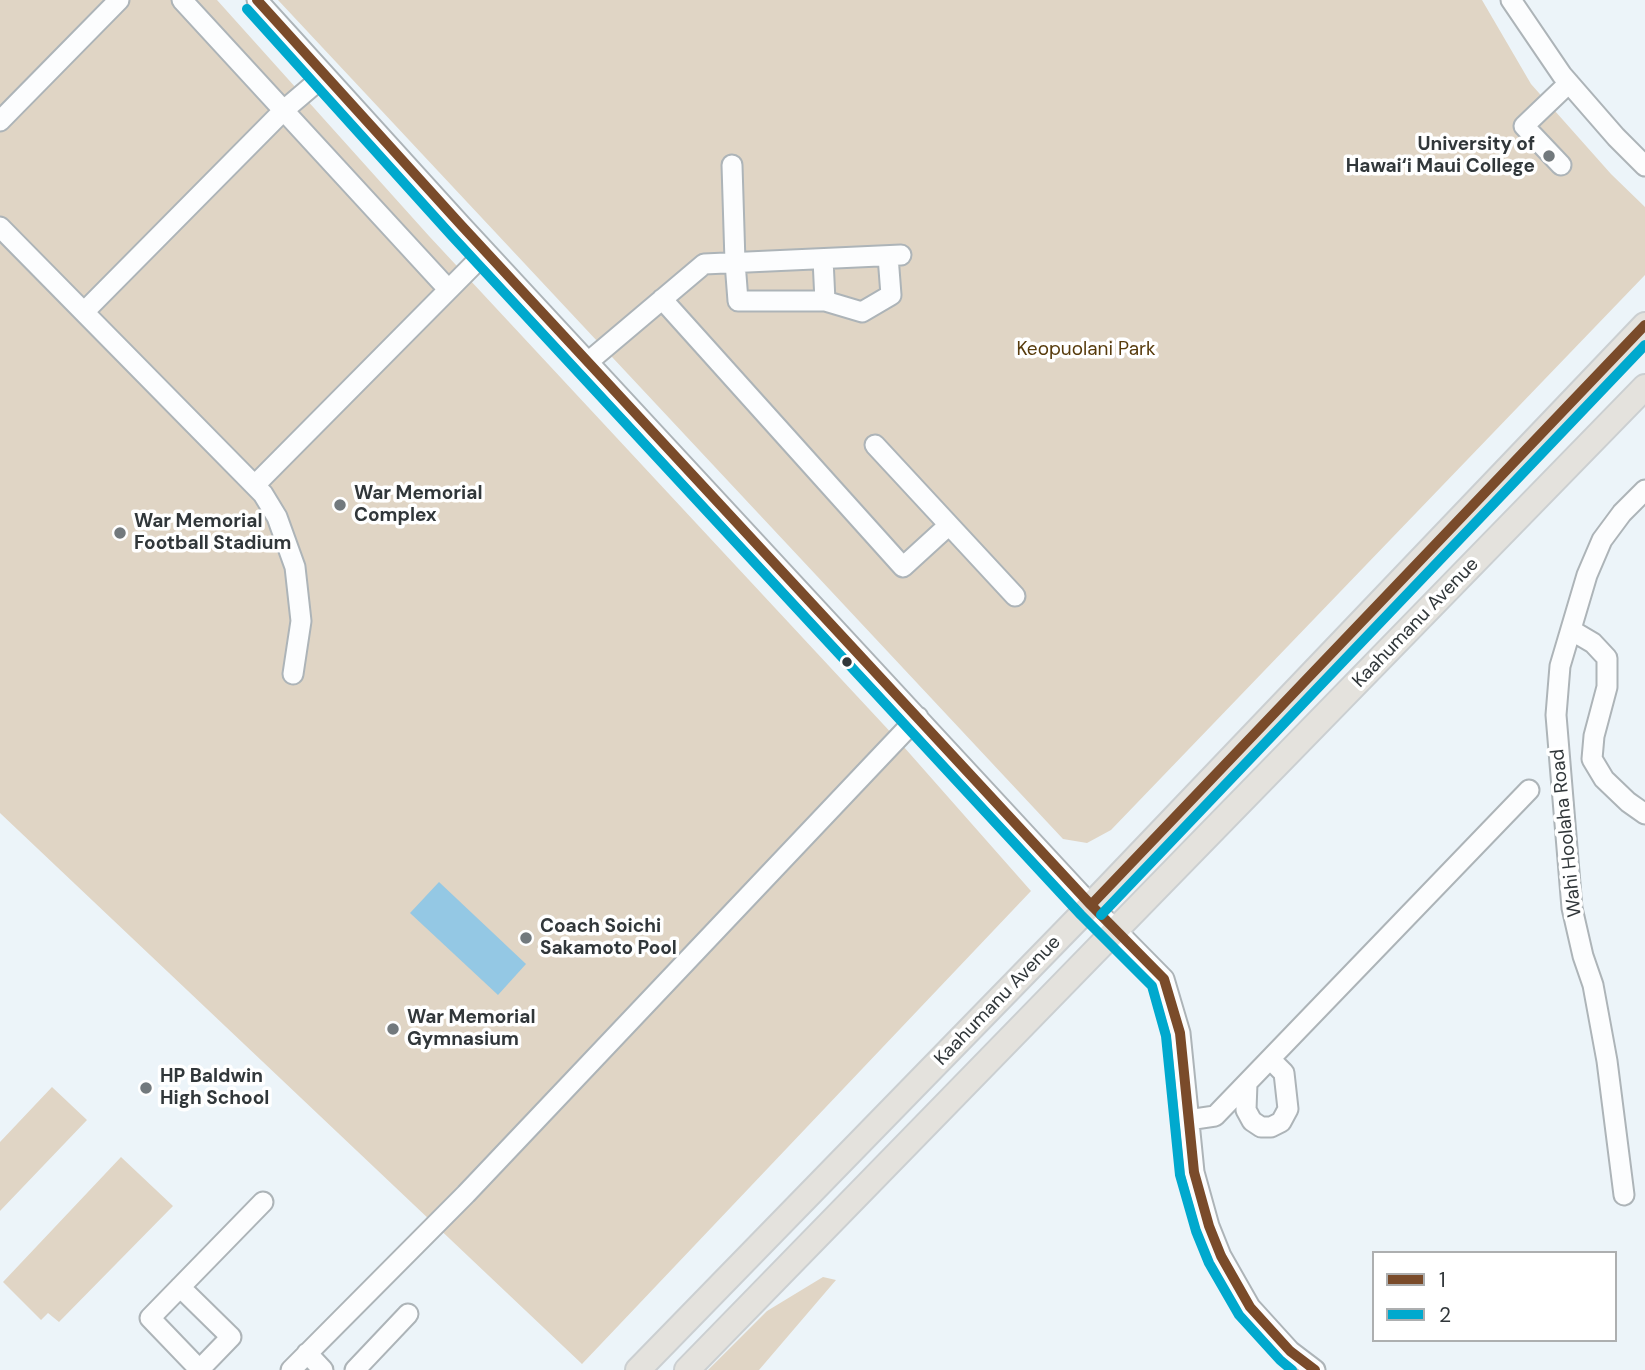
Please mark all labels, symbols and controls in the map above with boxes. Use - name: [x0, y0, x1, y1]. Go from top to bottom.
- place label: University of Hawai‘i Maui College: [1346, 134, 1535, 178]
- marker: University of Hawai‘i Maui College: [1541, 148, 1557, 164]
- park label: Keopuolani Park: [1016, 339, 1156, 361]
- place label: War Memorial Complex: [354, 483, 483, 527]
- marker: War Memorial Complex: [332, 497, 348, 513]
- place label: War Memorial Football Stadium: [134, 511, 291, 555]
- marker: War Memorial Football Stadium: [112, 525, 128, 541]
- street label: Kaahumanu Avenue: [1348, 553, 1484, 693]
- unlabelled marker: [840, 655, 854, 669]
- street label: Wahi Hoolaha Road: [1547, 748, 1587, 918]
- place label: Coach Soichi Sakamoto Pool: [540, 916, 677, 960]
- marker: Coach Soichi Sakamoto Pool: [518, 930, 534, 946]
- street label: Kaahumanu Avenue: [930, 931, 1066, 1071]
- place label: War Memorial Gymnasium: [407, 1007, 536, 1051]
- marker: War Memorial Gymnasium: [385, 1021, 401, 1037]
- place label: HP Baldwin High School: [160, 1066, 269, 1110]
- marker: HP Baldwin High School: [138, 1080, 154, 1096]
- legend: [1372, 1251, 1617, 1342]
- text: 1: [1439, 1266, 1446, 1294]
- text: 2: [1439, 1301, 1451, 1329]

